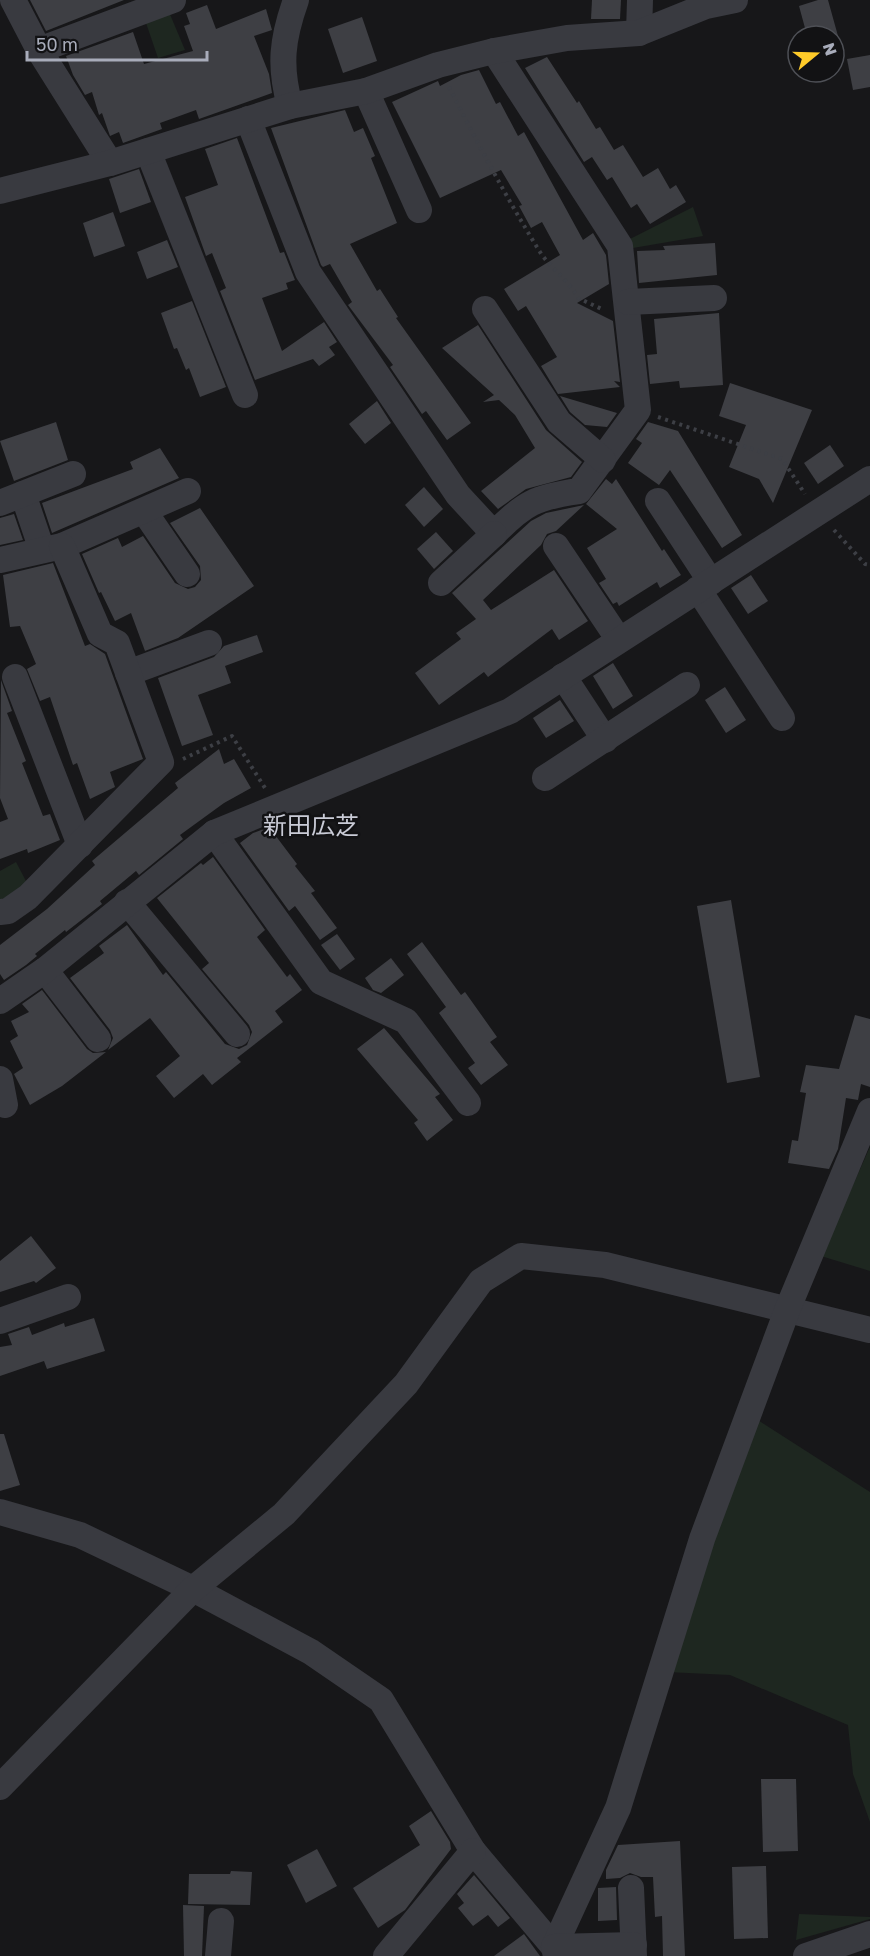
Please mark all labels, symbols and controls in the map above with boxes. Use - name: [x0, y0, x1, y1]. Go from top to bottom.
- scale bar: [27, 24, 207, 62]
- north arrow: [786, 24, 846, 84]
- text: 50 m: [36, 33, 78, 55]
- text: N: [819, 40, 842, 58]
- district label: 新田広芝: [263, 810, 359, 839]

